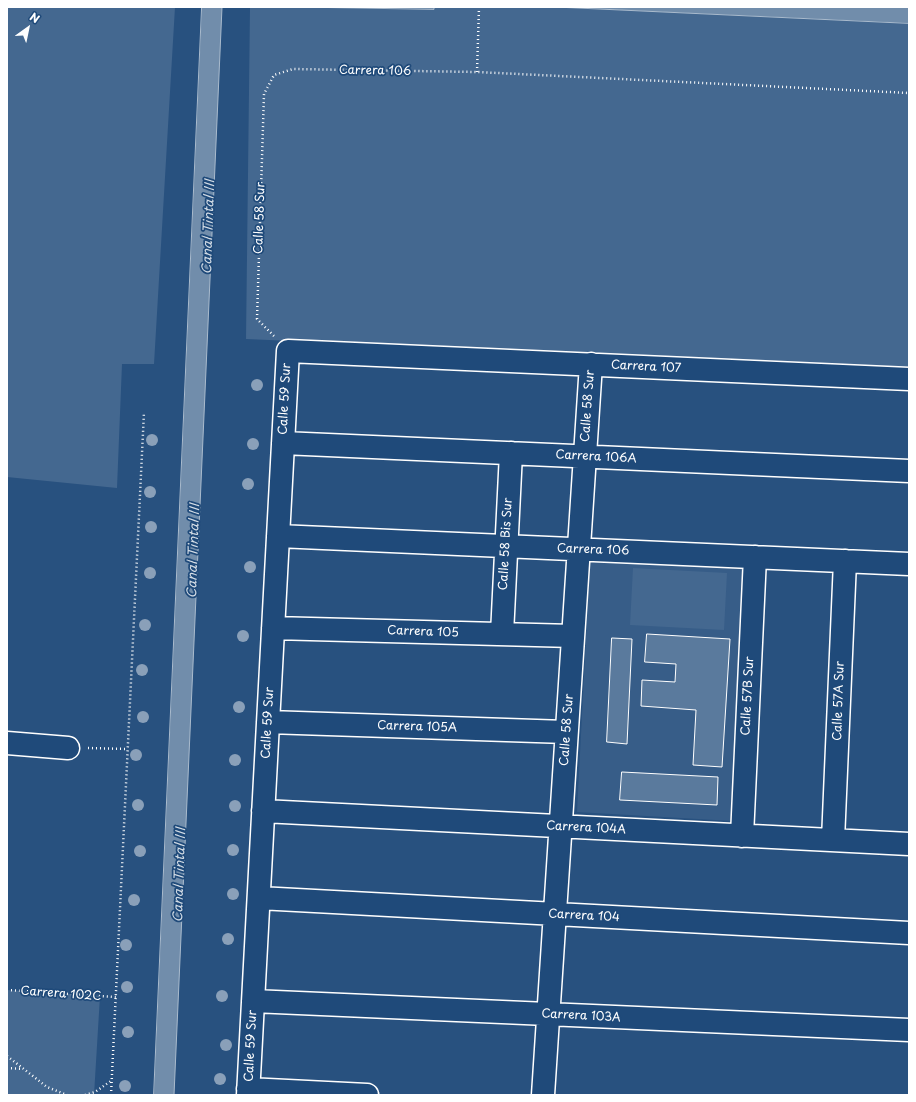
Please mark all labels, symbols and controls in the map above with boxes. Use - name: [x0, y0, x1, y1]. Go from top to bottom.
- north arrow: [8, 8, 48, 48]
- text: N: [27, 8, 43, 27]
- street label: Carrera 106: [339, 63, 411, 79]
- water label: Canal Tintal III: [200, 179, 218, 275]
- street label: Calle 58 Sur: [252, 182, 268, 254]
- street label: Carrera 107: [610, 358, 682, 376]
- street label: Calle 59 Sur: [276, 363, 294, 435]
- street label: Calle 58 Sur: [578, 370, 598, 442]
- street label: Carrera 106A: [555, 448, 637, 466]
- street label: Calle 58 Bis Sur: [496, 497, 516, 591]
- water label: Canal Tintal III: [185, 503, 203, 599]
- street label: Carrera 106: [557, 542, 629, 558]
- street label: Carrera 105: [387, 624, 459, 640]
- street label: Calle 57B Sur: [739, 656, 757, 736]
- street label: Calle 57A Sur: [830, 661, 848, 741]
- street label: Calle 59 Sur: [259, 687, 277, 759]
- street label: Calle 58 Sur: [557, 694, 577, 766]
- street label: Carrera 105A: [377, 718, 457, 736]
- street label: Carrera 104A: [546, 819, 626, 837]
- water label: Canal Tintal III: [171, 827, 189, 923]
- street label: Carrera 104: [548, 907, 620, 925]
- street label: Carrera 102C: [20, 984, 102, 1004]
- street label: Carrera 103A: [541, 1007, 621, 1025]
- street label: Calle 59 Sur: [242, 1010, 260, 1082]

